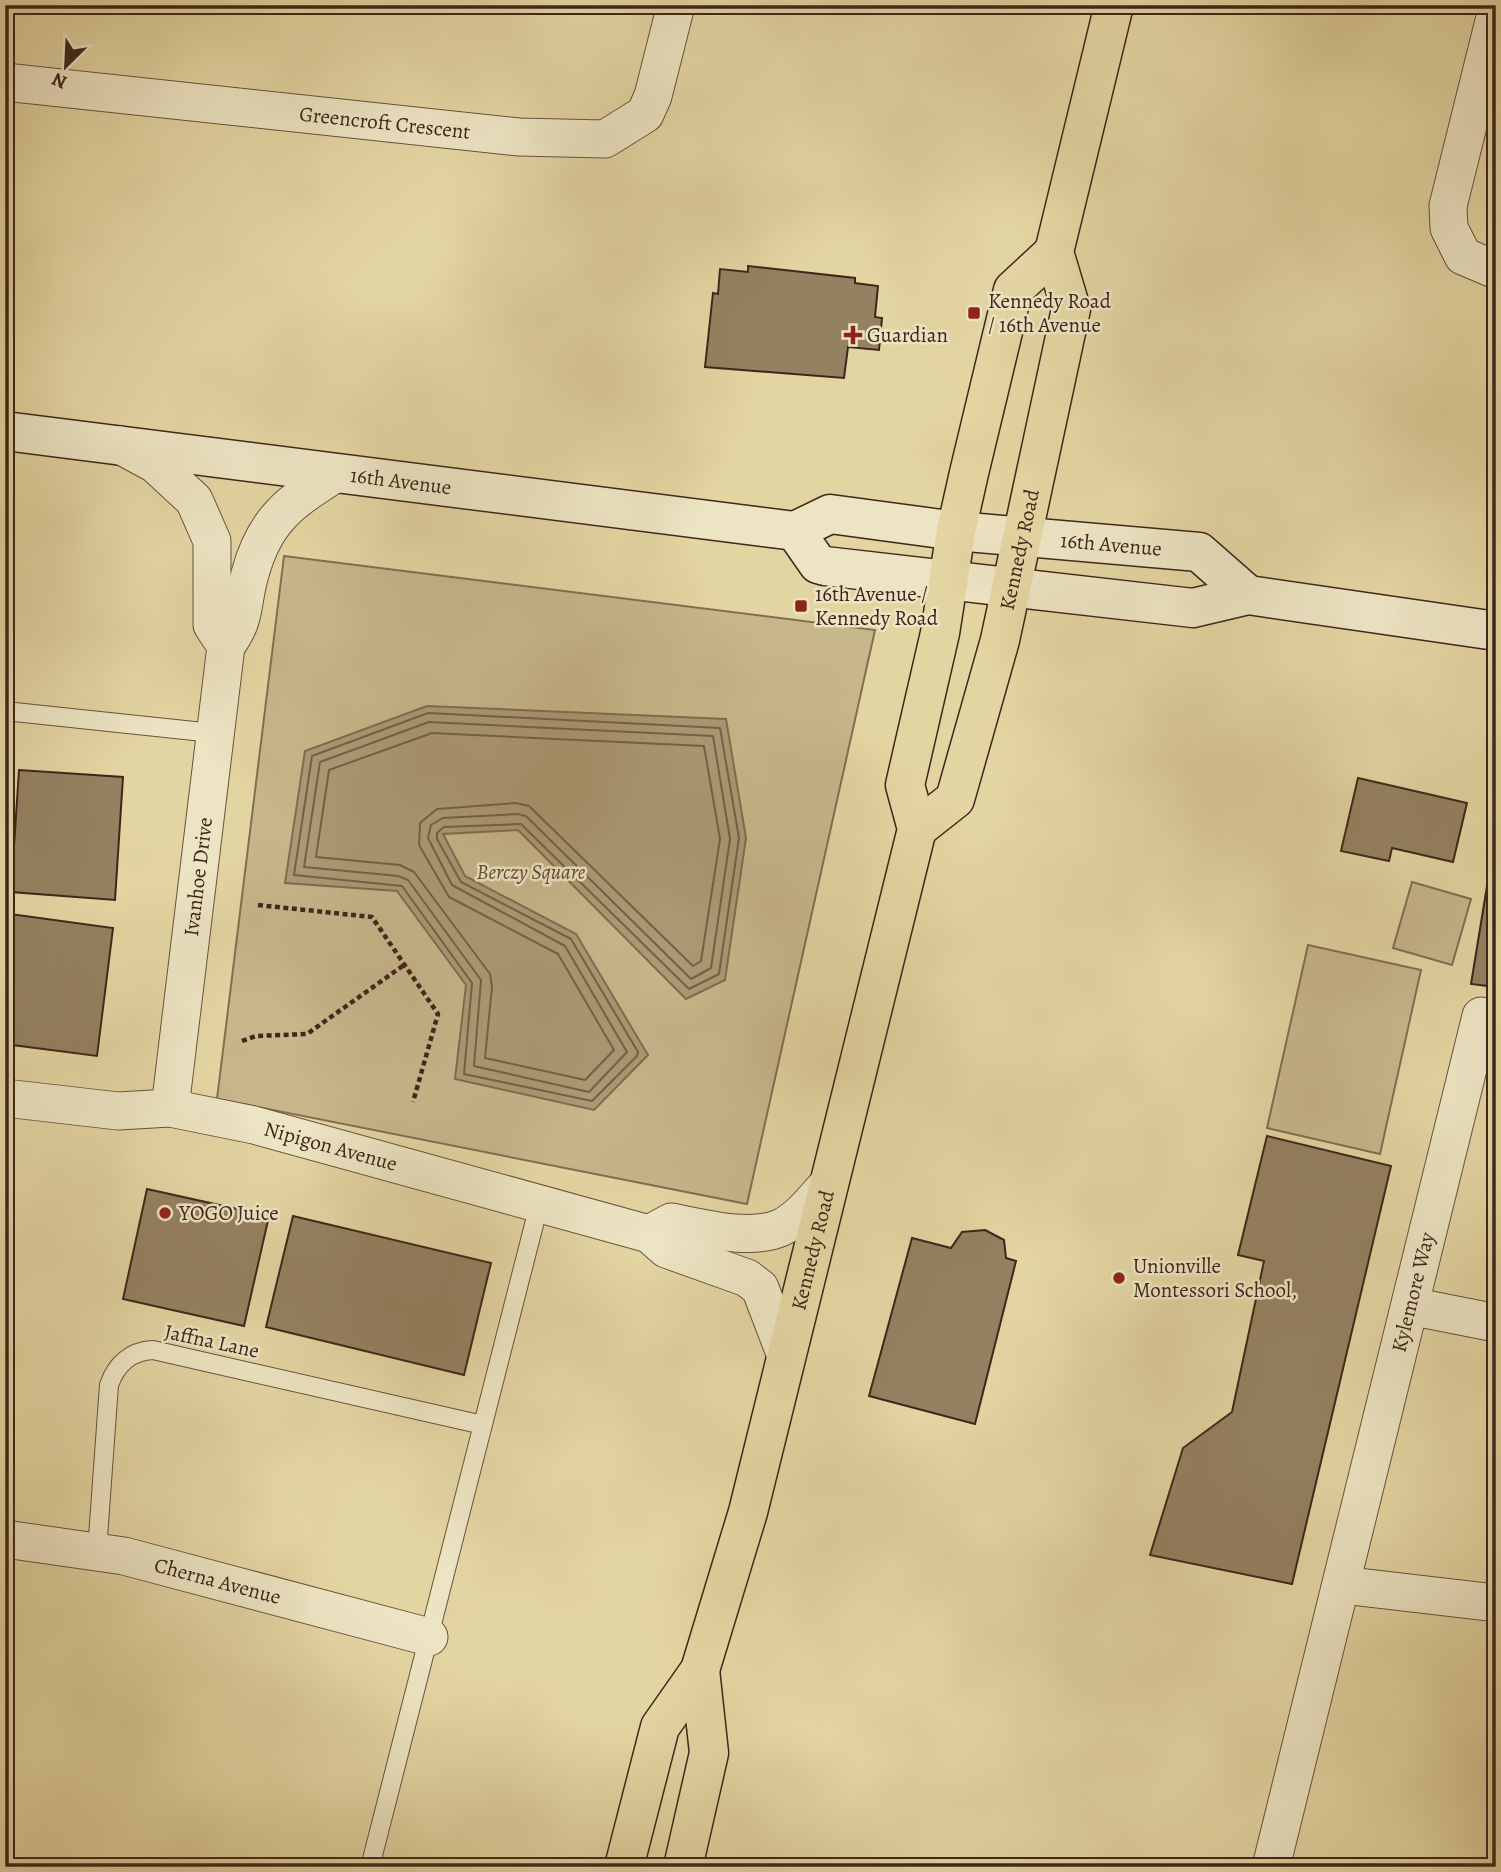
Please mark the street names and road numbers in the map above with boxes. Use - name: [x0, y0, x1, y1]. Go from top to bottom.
- street label: Greencroft Crescent: [298, 100, 472, 146]
- street label: 16th Avenue: [349, 461, 453, 501]
- street label: Kennedy Road: [993, 486, 1046, 613]
- street label: 16th Avenue: [1059, 526, 1163, 563]
- street label: Ivanhoe Drive: [177, 816, 219, 938]
- street label: Nipigon Avenue: [261, 1114, 400, 1178]
- street label: Kennedy Road: [784, 1186, 841, 1313]
- street label: Kylemore Way: [1385, 1229, 1441, 1355]
- street label: Jaffna Lane: [162, 1317, 262, 1365]
- street label: Cherna Avenue: [151, 1551, 284, 1611]

